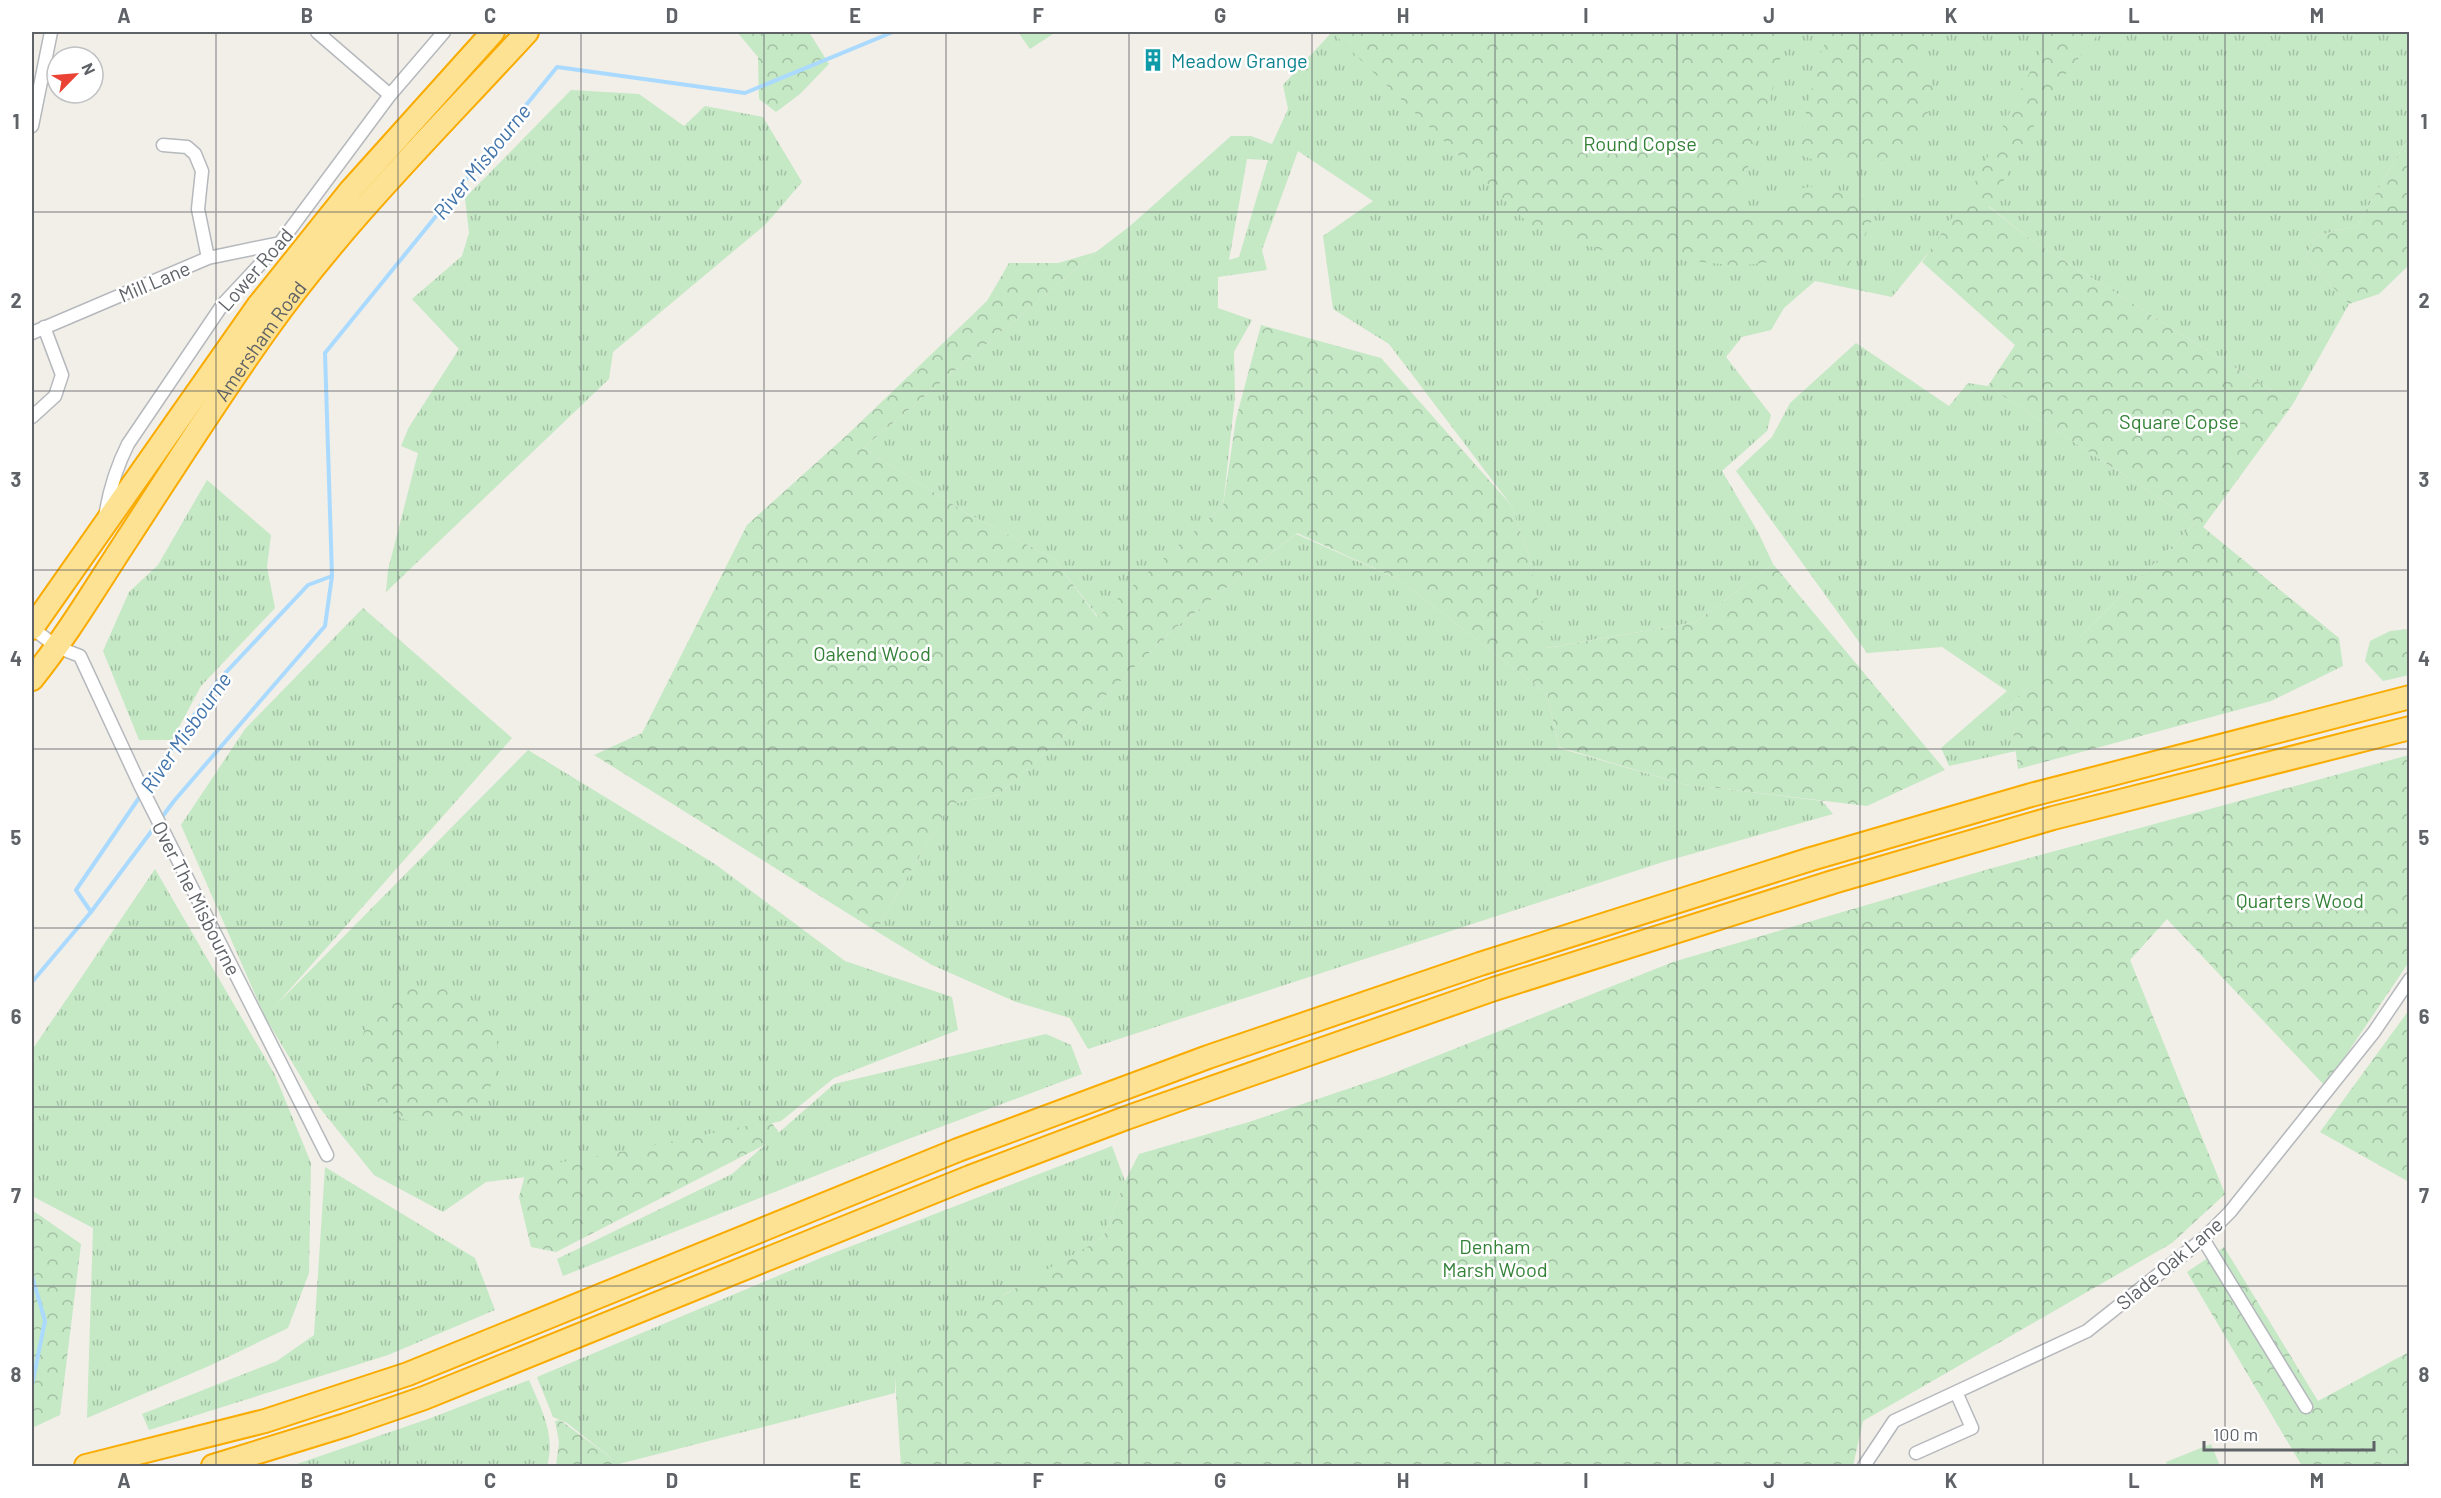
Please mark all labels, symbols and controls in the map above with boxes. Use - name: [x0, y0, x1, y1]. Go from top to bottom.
- text: A: [117, 3, 131, 27]
- text: B: [301, 3, 313, 27]
- text: C: [484, 3, 496, 27]
- text: D: [666, 3, 678, 27]
- text: E: [849, 3, 861, 27]
- text: F: [1032, 3, 1044, 27]
- text: G: [1214, 3, 1226, 27]
- text: H: [1397, 3, 1409, 27]
- text: I: [1583, 3, 1589, 27]
- text: J: [1763, 3, 1775, 27]
- text: K: [1945, 3, 1958, 27]
- text: L: [2128, 3, 2140, 27]
- text: M: [2310, 3, 2324, 27]
- north arrow: [45, 45, 105, 105]
- building icon: Meadow Grange: [1140, 47, 1166, 73]
- place label: Meadow Grange: [1171, 48, 1308, 72]
- text: N: [78, 60, 100, 77]
- water label: River Misbourne: [427, 98, 535, 224]
- text: 1: [12, 109, 20, 133]
- text: 1: [2420, 109, 2428, 133]
- park label: Round Copse: [1583, 131, 1697, 155]
- street label: Lower Road: [212, 223, 298, 315]
- street label: Mill Lane: [115, 255, 193, 307]
- street label: Amersham Road: [209, 276, 311, 405]
- text: 2: [10, 288, 22, 312]
- text: 2: [2418, 288, 2430, 312]
- park label: Square Copse: [2119, 409, 2239, 433]
- text: 3: [11, 467, 21, 491]
- text: 3: [2419, 467, 2429, 491]
- park label: Oakend Wood: [813, 641, 931, 665]
- text: 4: [10, 646, 22, 670]
- text: 4: [2418, 646, 2430, 670]
- water label: River Misbourne: [134, 667, 236, 797]
- street label: Over The Misbourne: [148, 817, 246, 979]
- text: 5: [11, 825, 22, 849]
- text: 5: [2419, 825, 2430, 849]
- park label: Quarters Wood: [2236, 888, 2364, 912]
- text: 6: [11, 1004, 22, 1028]
- text: 6: [2419, 1004, 2430, 1028]
- text: 7: [11, 1183, 21, 1207]
- text: 7: [2419, 1183, 2429, 1207]
- street label: Slade Oak Lane: [2111, 1212, 2227, 1314]
- park label: Denham Marsh Wood: [1442, 1234, 1548, 1281]
- text: 8: [11, 1362, 22, 1386]
- text: 8: [2419, 1362, 2430, 1386]
- scale bar: [2204, 1414, 2374, 1452]
- text: 100 m: [2213, 1423, 2258, 1445]
- text: A: [117, 1468, 131, 1492]
- text: B: [301, 1468, 313, 1492]
- text: C: [484, 1468, 496, 1492]
- text: D: [666, 1468, 678, 1492]
- text: E: [849, 1468, 861, 1492]
- text: F: [1032, 1468, 1044, 1492]
- text: G: [1214, 1468, 1226, 1492]
- text: H: [1397, 1468, 1409, 1492]
- text: I: [1583, 1468, 1589, 1492]
- text: J: [1763, 1468, 1775, 1492]
- text: K: [1945, 1468, 1958, 1492]
- text: L: [2128, 1468, 2140, 1492]
- text: M: [2310, 1468, 2324, 1492]

